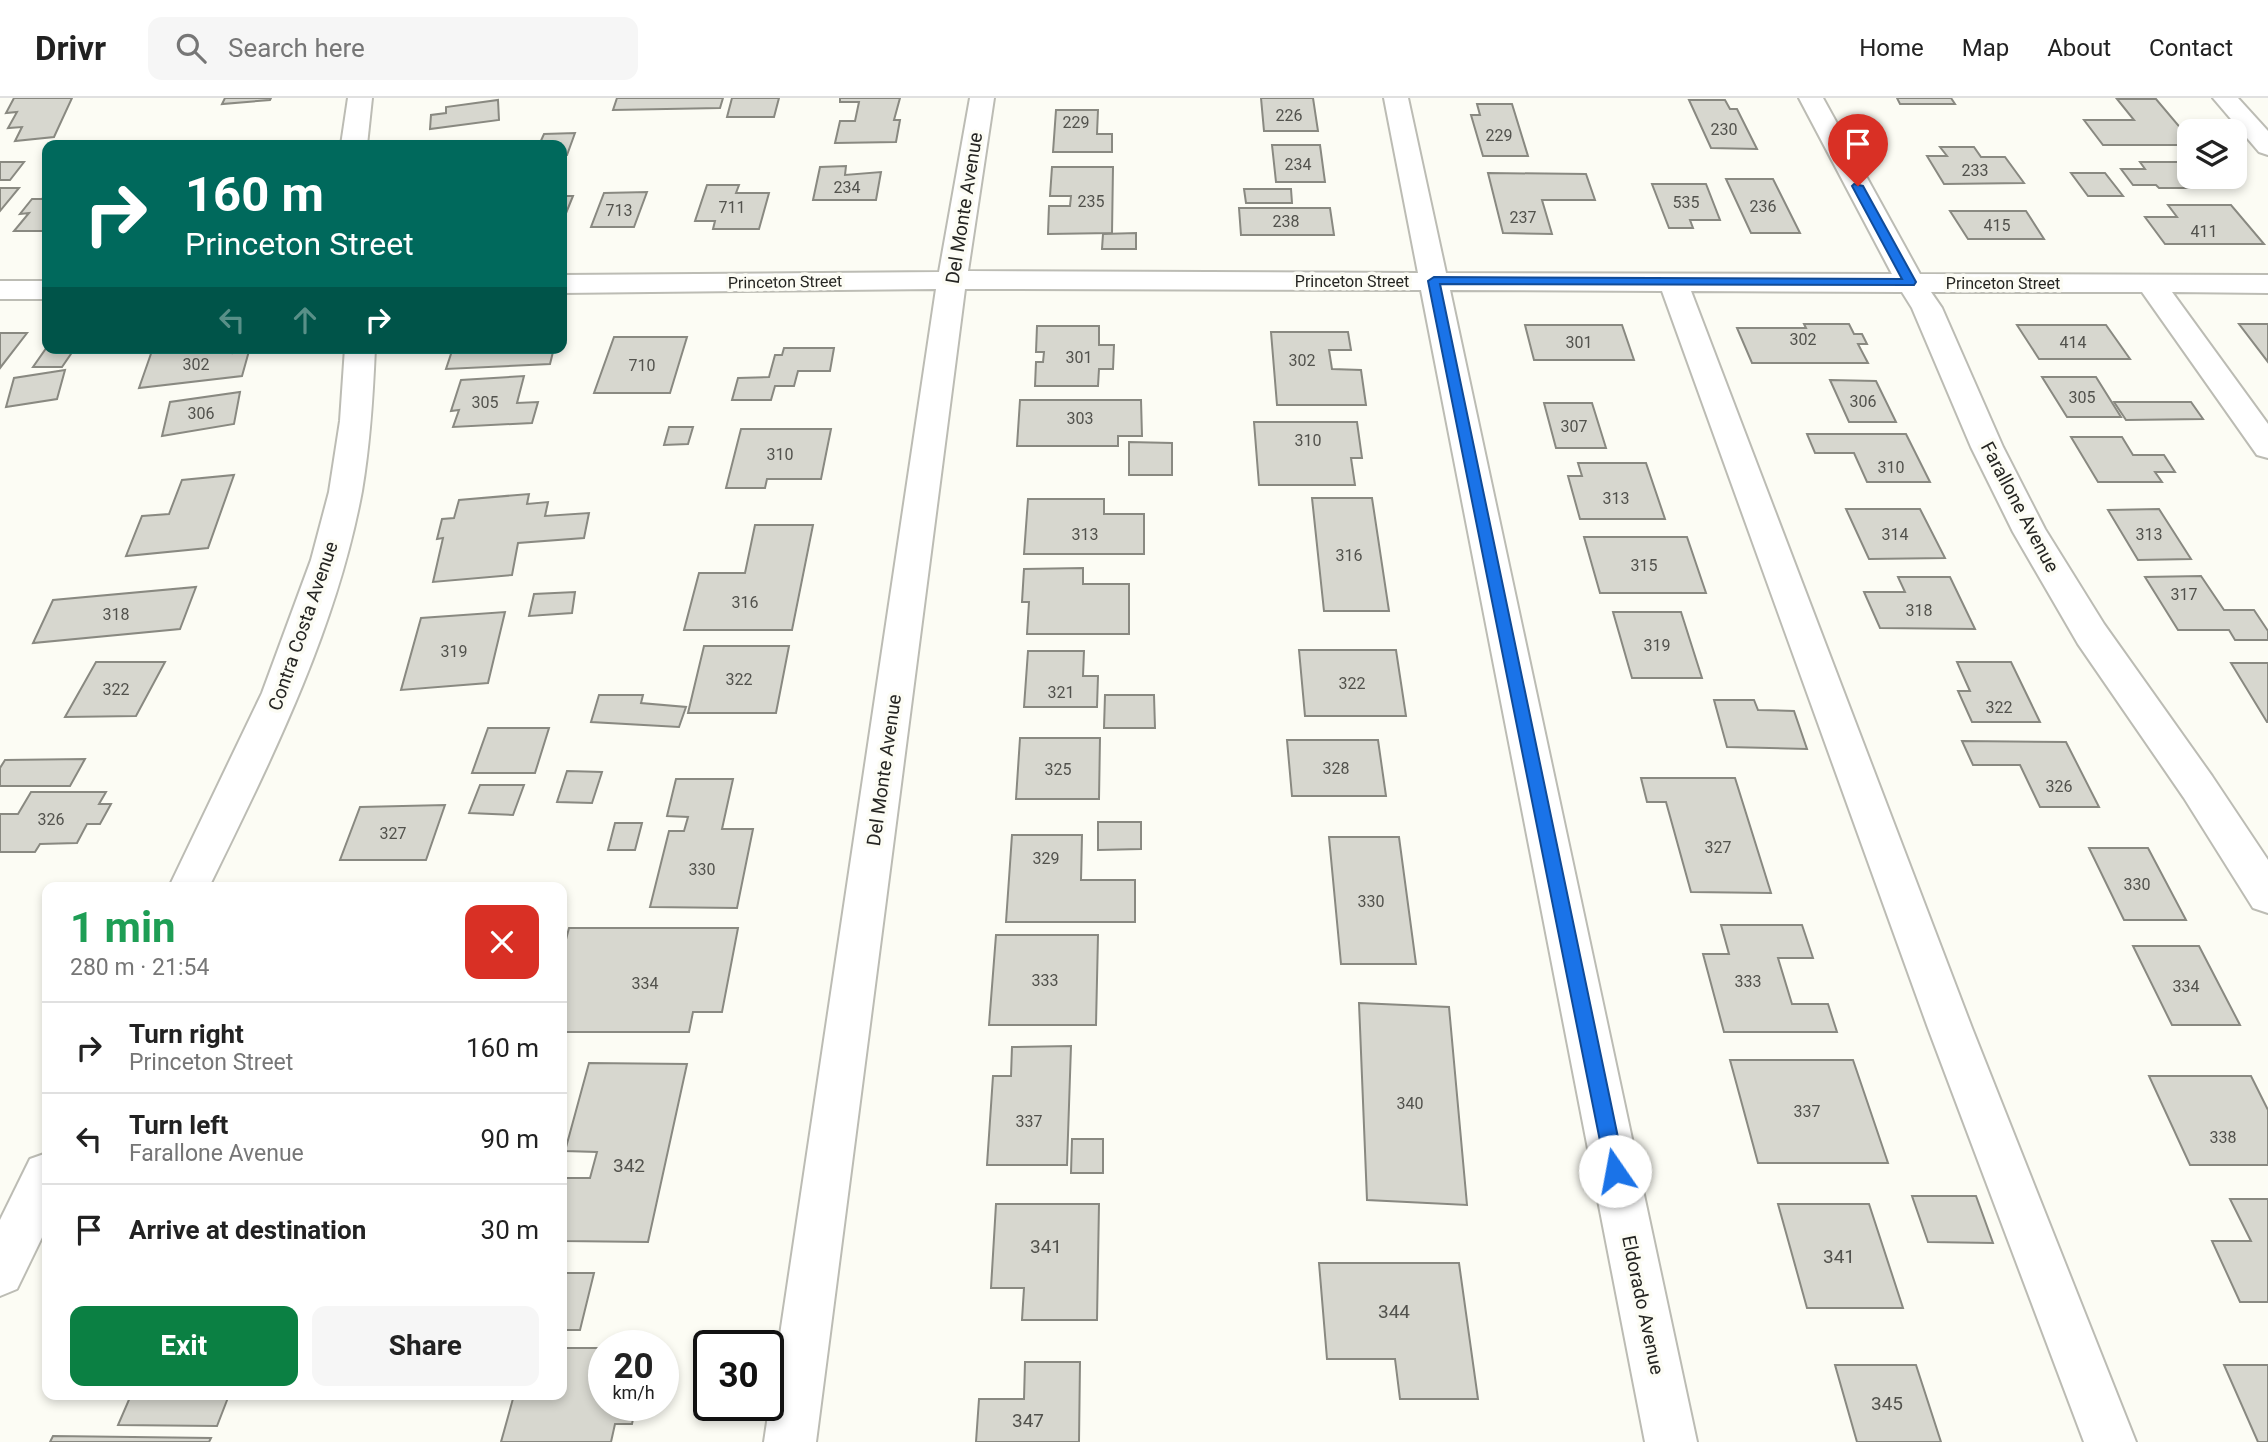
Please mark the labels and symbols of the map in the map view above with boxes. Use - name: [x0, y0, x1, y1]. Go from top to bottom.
- house number: 226: [1276, 106, 1302, 125]
- house number: 229: [1063, 113, 1089, 132]
- pin: [1828, 114, 1888, 186]
- house number: 230: [1711, 120, 1737, 139]
- house number: 229: [1486, 126, 1512, 145]
- street label: Del Monte Avenue: [941, 131, 987, 285]
- house number: 234: [1285, 155, 1311, 174]
- house number: 233: [1962, 161, 1988, 180]
- house number: 234: [834, 178, 860, 197]
- house number: 235: [1078, 192, 1104, 211]
- house number: 535: [1673, 193, 1699, 212]
- house number: 236: [1750, 197, 1776, 216]
- house number: 711: [719, 198, 745, 217]
- house number: 713: [606, 201, 632, 220]
- house number: 237: [1510, 208, 1536, 227]
- house number: 238: [1273, 212, 1299, 231]
- house number: 415: [1984, 216, 2010, 235]
- house number: 411: [2191, 222, 2217, 241]
- street label: Princeton Street: [728, 272, 842, 292]
- street label: Princeton Street: [1295, 272, 1409, 291]
- street label: Princeton Street: [1946, 274, 2060, 293]
- house number: 302: [1790, 330, 1816, 349]
- house number: 301: [1566, 333, 1592, 352]
- house number: 414: [2060, 333, 2086, 352]
- house number: 301: [1066, 348, 1092, 367]
- house number: 302: [1289, 351, 1315, 370]
- house number: 302: [183, 355, 209, 374]
- house number: 710: [629, 356, 655, 375]
- house number: 305: [2069, 388, 2095, 407]
- house number: 306: [1850, 392, 1876, 411]
- house number: 305: [472, 393, 498, 412]
- house number: 306: [188, 404, 214, 423]
- house number: 303: [1067, 409, 1093, 428]
- house number: 307: [1561, 417, 1587, 436]
- house number: 310: [1295, 431, 1321, 450]
- street label: Farallone Avenue: [1976, 438, 2064, 576]
- house number: 310: [767, 445, 793, 464]
- house number: 310: [1878, 458, 1904, 477]
- house number: 313: [1603, 489, 1629, 508]
- house number: 313: [1072, 525, 1098, 544]
- house number: 314: [1882, 525, 1908, 544]
- house number: 313: [2136, 525, 2162, 544]
- street label: Contra Costa Avenue: [263, 538, 343, 714]
- house number: 316: [1336, 546, 1362, 565]
- house number: 315: [1631, 556, 1657, 575]
- house number: 317: [2171, 585, 2197, 604]
- house number: 316: [732, 593, 758, 612]
- house number: 318: [1906, 601, 1932, 620]
- house number: 318: [103, 605, 129, 624]
- house number: 319: [1644, 636, 1670, 655]
- house number: 319: [441, 642, 467, 661]
- house number: 322: [726, 670, 752, 689]
- house number: 322: [1339, 674, 1365, 693]
- house number: 322: [103, 680, 129, 699]
- house number: 321: [1048, 683, 1074, 702]
- street label: Del Monte Avenue: [862, 693, 906, 847]
- house number: 322: [1986, 698, 2012, 717]
- house number: 328: [1323, 759, 1349, 778]
- house number: 325: [1045, 760, 1071, 779]
- house number: 326: [2046, 777, 2072, 796]
- house number: 326: [38, 810, 64, 829]
- house number: 327: [380, 824, 406, 843]
- house number: 327: [1705, 838, 1731, 857]
- house number: 329: [1033, 849, 1059, 868]
- house number: 330: [689, 860, 715, 879]
- house number: 330: [2124, 875, 2150, 894]
- house number: 330: [1358, 892, 1384, 911]
- house number: 333: [1032, 971, 1058, 990]
- house number: 333: [1735, 972, 1761, 991]
- house number: 334: [632, 974, 658, 993]
- house number: 334: [2173, 977, 2199, 996]
- house number: 340: [1397, 1094, 1423, 1113]
- house number: 337: [1794, 1102, 1820, 1121]
- house number: 337: [1016, 1112, 1042, 1131]
- house number: 338: [2210, 1128, 2236, 1147]
- position arrow: [1578, 1134, 1652, 1208]
- house number: 342: [613, 1154, 645, 1177]
- street label: Eldorado Avenue: [1617, 1233, 1669, 1377]
- house number: 341: [1030, 1235, 1062, 1258]
- house number: 341: [1823, 1245, 1855, 1268]
- house number: 344: [1378, 1300, 1410, 1323]
- speed limit sign: 30: [693, 1330, 784, 1421]
- house number: 345: [1871, 1392, 1903, 1415]
- house number: 347: [1012, 1409, 1044, 1432]

